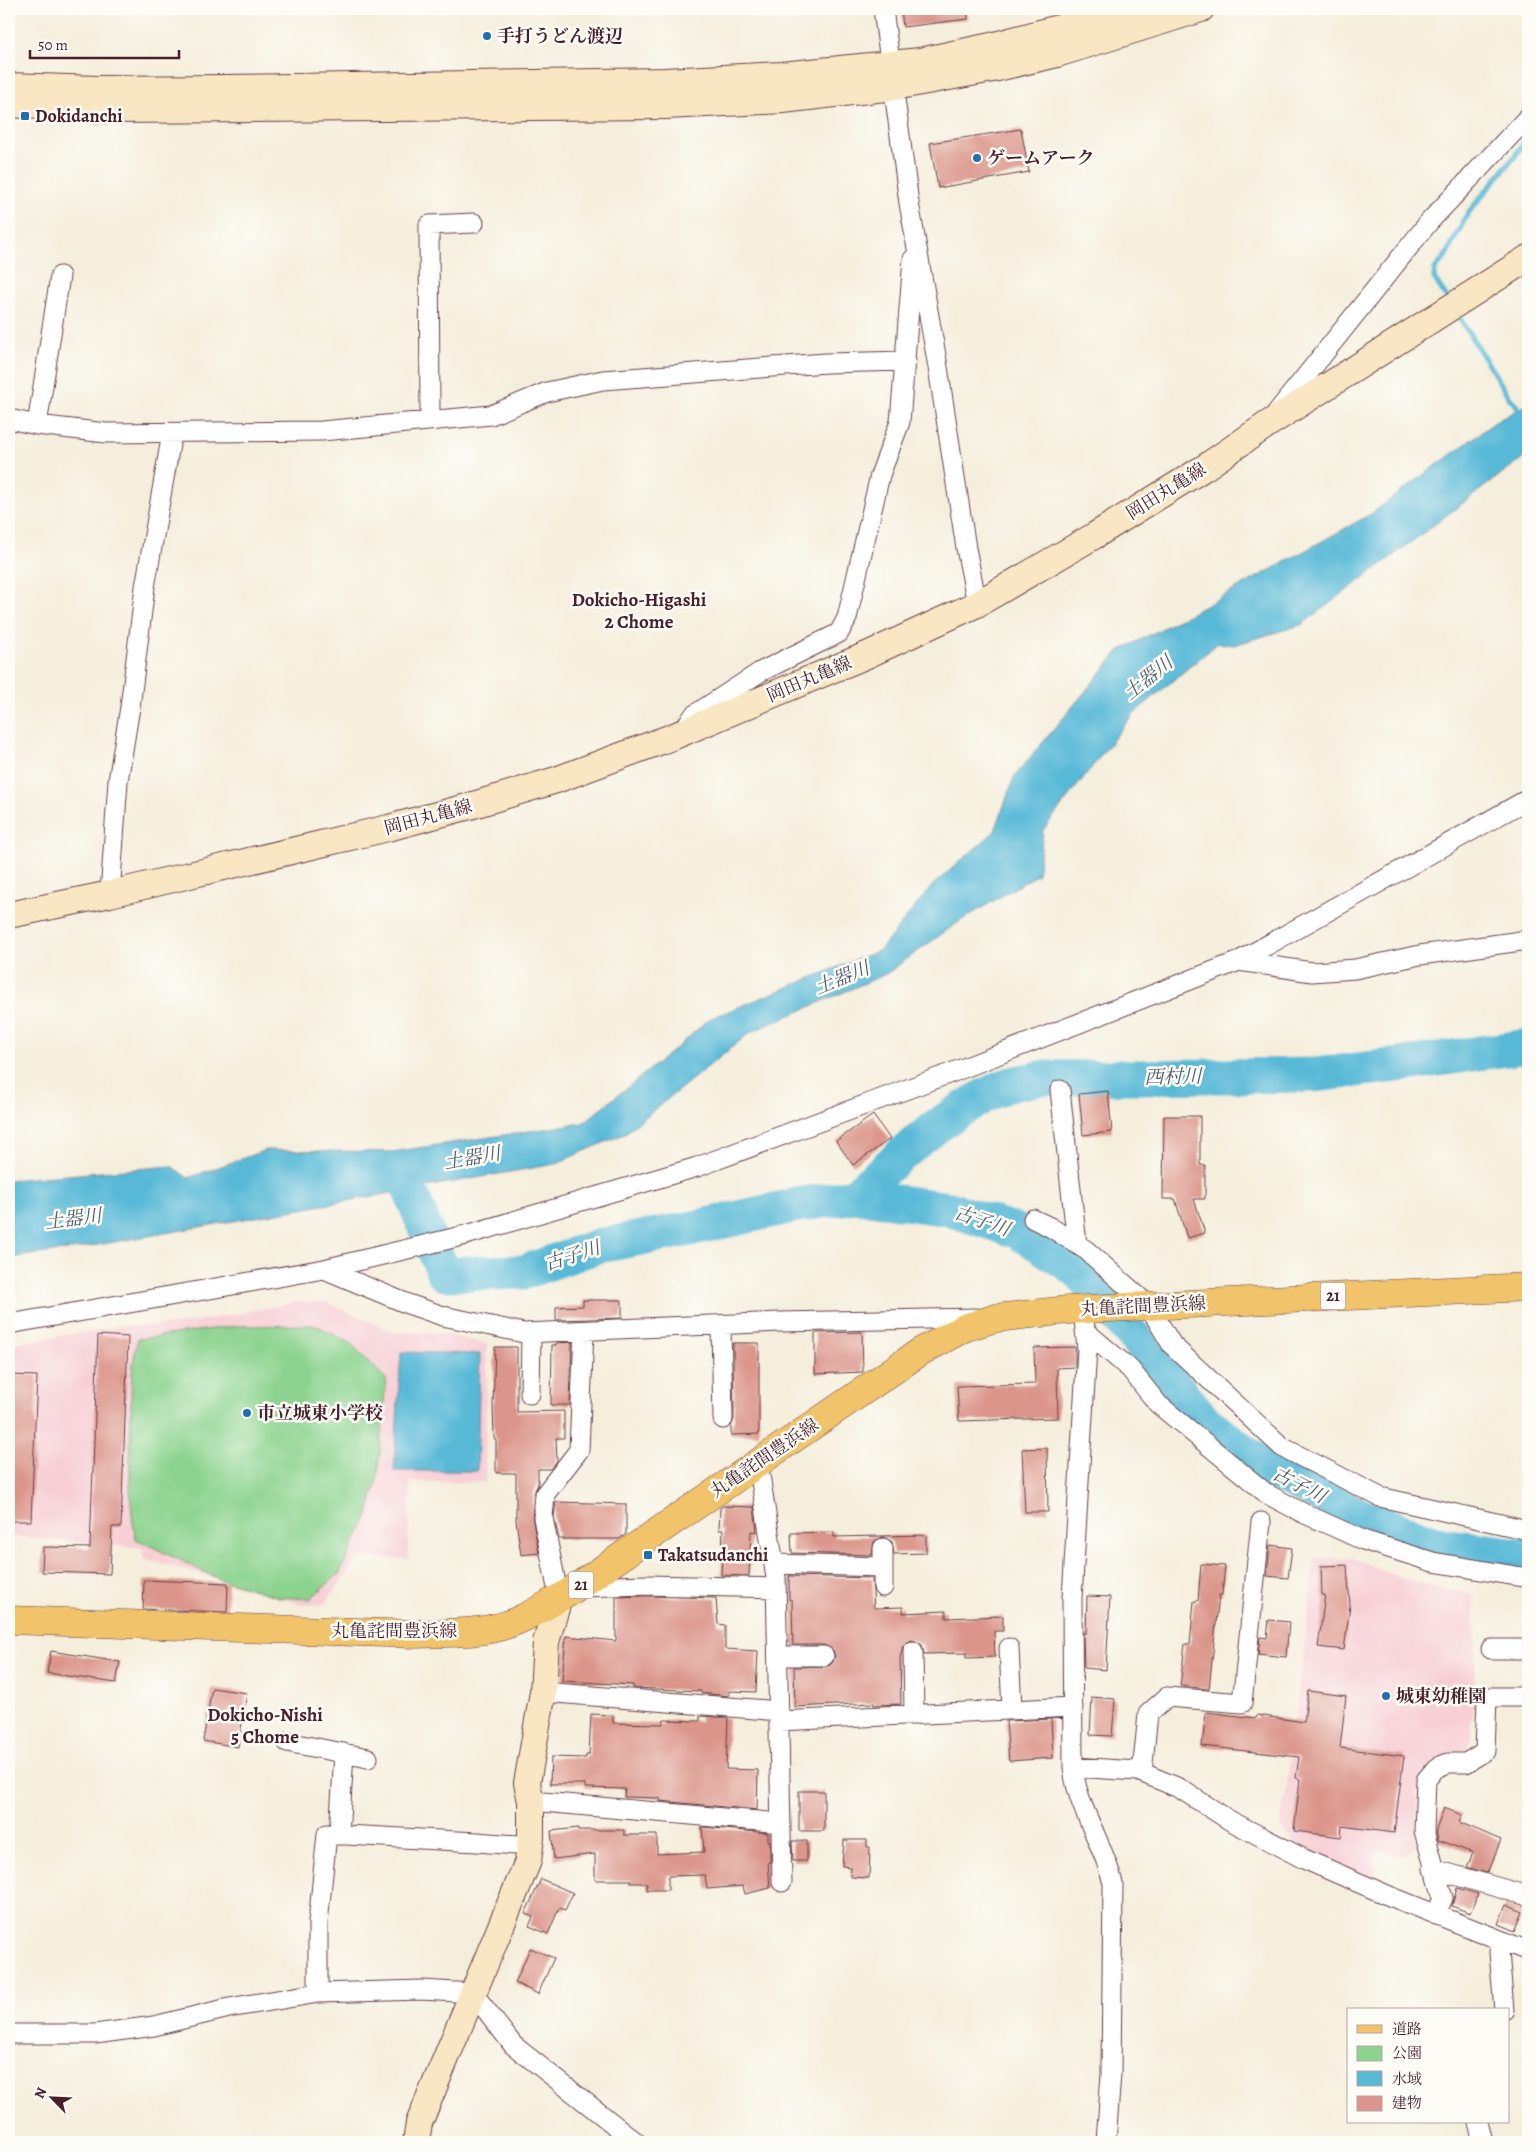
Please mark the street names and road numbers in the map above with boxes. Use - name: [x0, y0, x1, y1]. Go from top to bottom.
- street label: 岡田丸亀線: [1121, 457, 1211, 525]
- street label: 岡田丸亀線: [763, 650, 855, 708]
- street label: 岡田丸亀線: [381, 794, 475, 840]
- road number: 21: [1320, 1282, 1346, 1310]
- street label: 丸亀詫間豊浜線: [1079, 1291, 1207, 1321]
- street label: 丸亀詫間豊浜線: [705, 1413, 823, 1503]
- road number: 21: [568, 1572, 594, 1598]
- street label: 丸亀詫間豊浜線: [331, 1619, 457, 1643]

